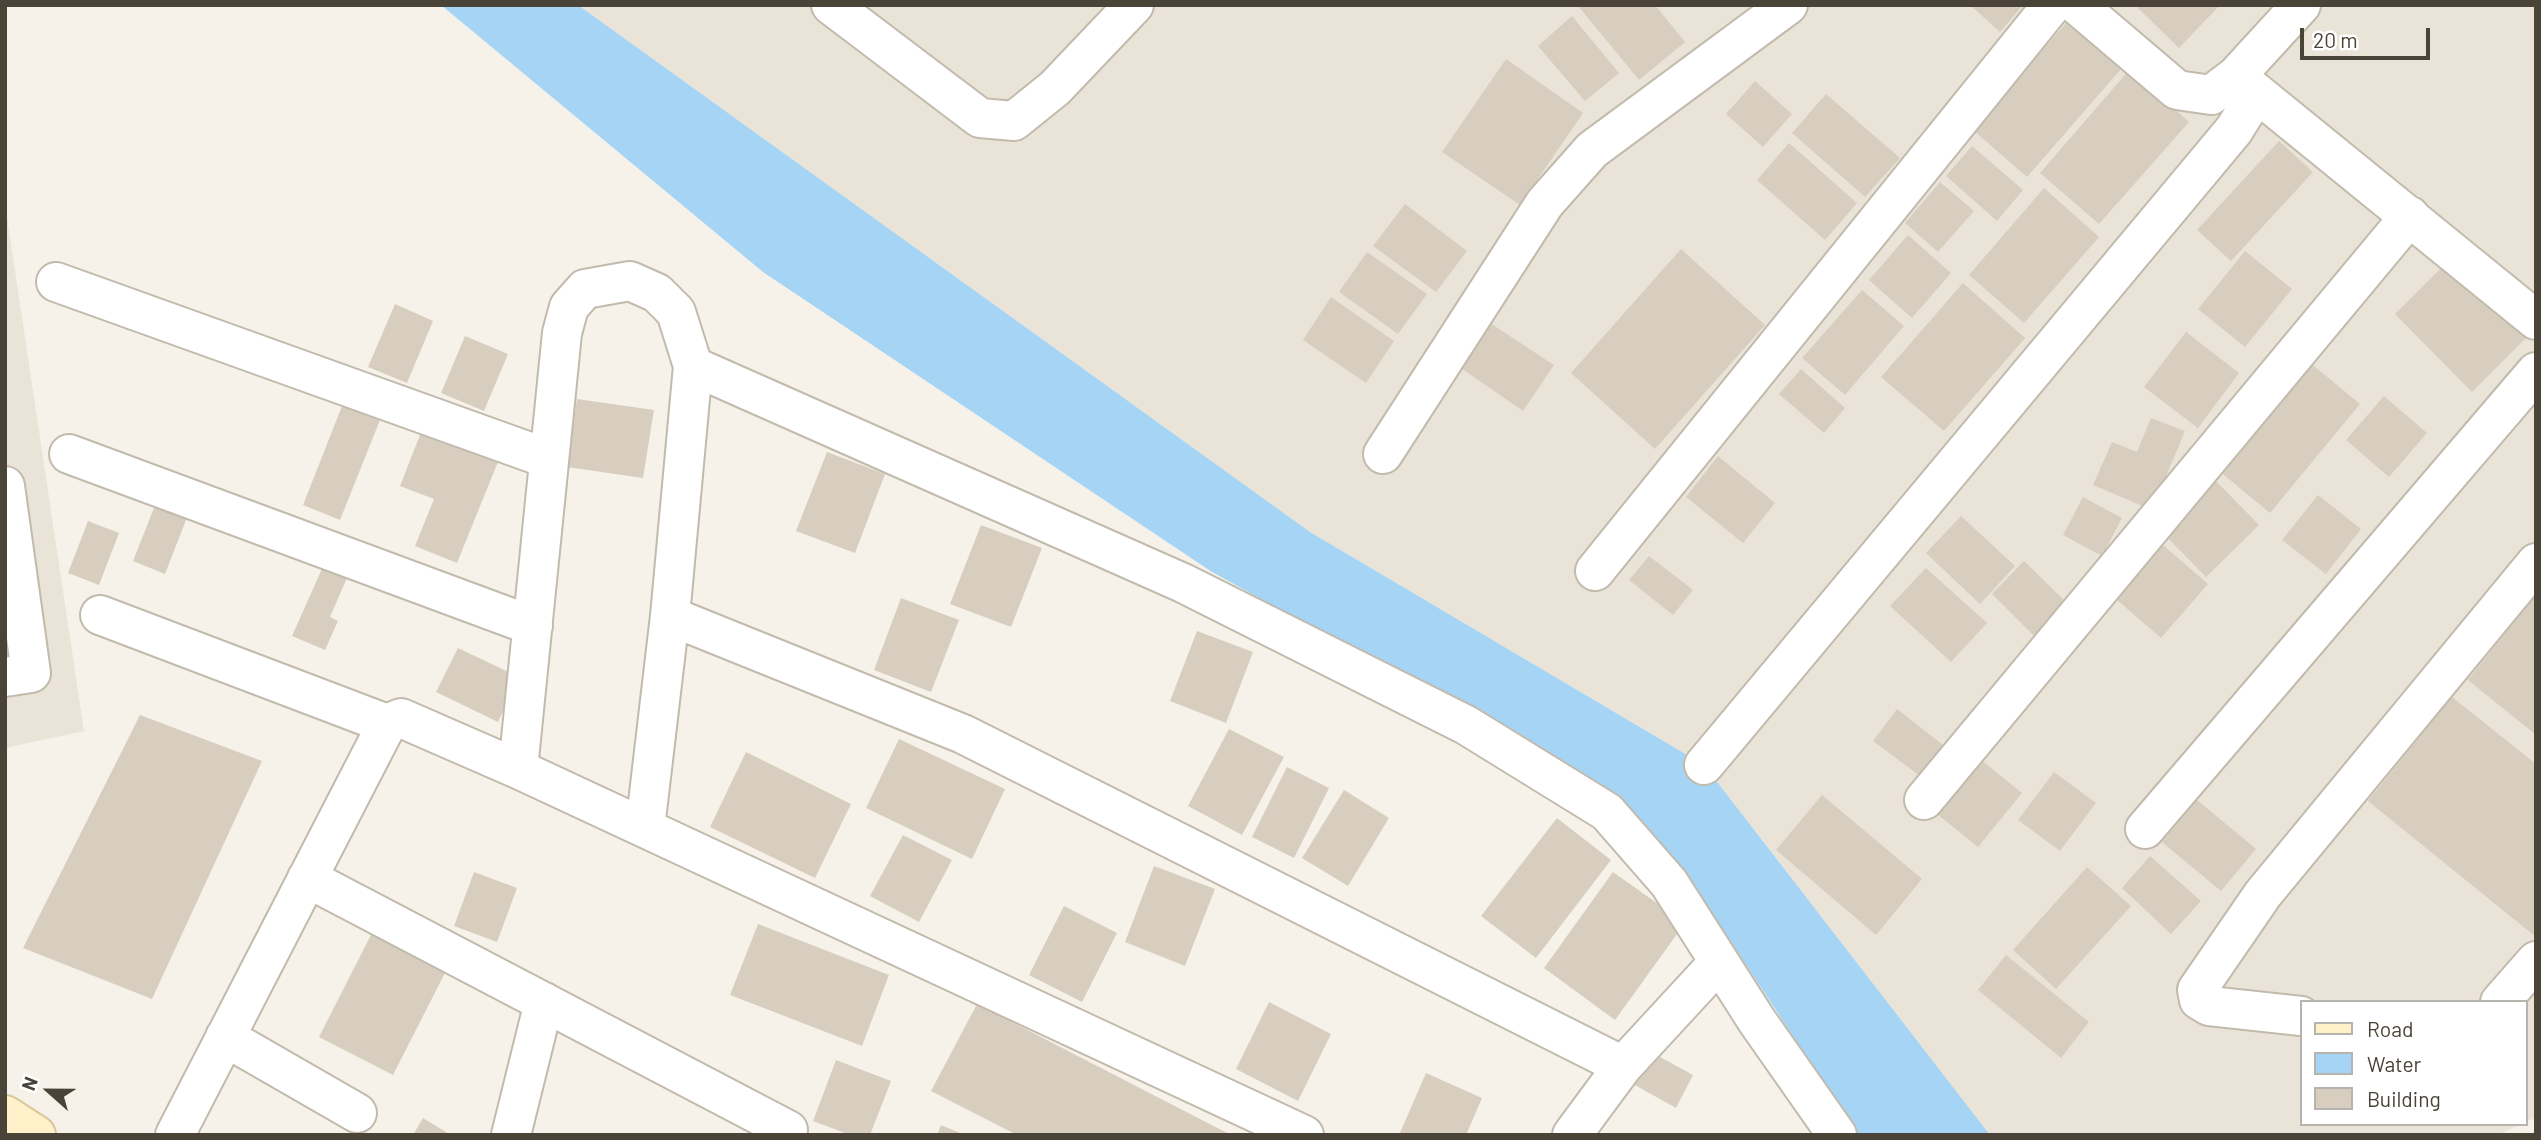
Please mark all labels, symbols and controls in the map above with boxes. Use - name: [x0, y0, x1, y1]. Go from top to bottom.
- scale bar: [2303, 14, 2432, 58]
- text: 20 m: [2313, 27, 2358, 52]
- legend: [2300, 1000, 2527, 1126]
- text: Road: [2367, 1016, 2413, 1041]
- text: Water: [2367, 1051, 2421, 1076]
- north arrow: [14, 1056, 84, 1126]
- text: N: [16, 1073, 42, 1093]
- text: Building: [2367, 1086, 2441, 1111]

